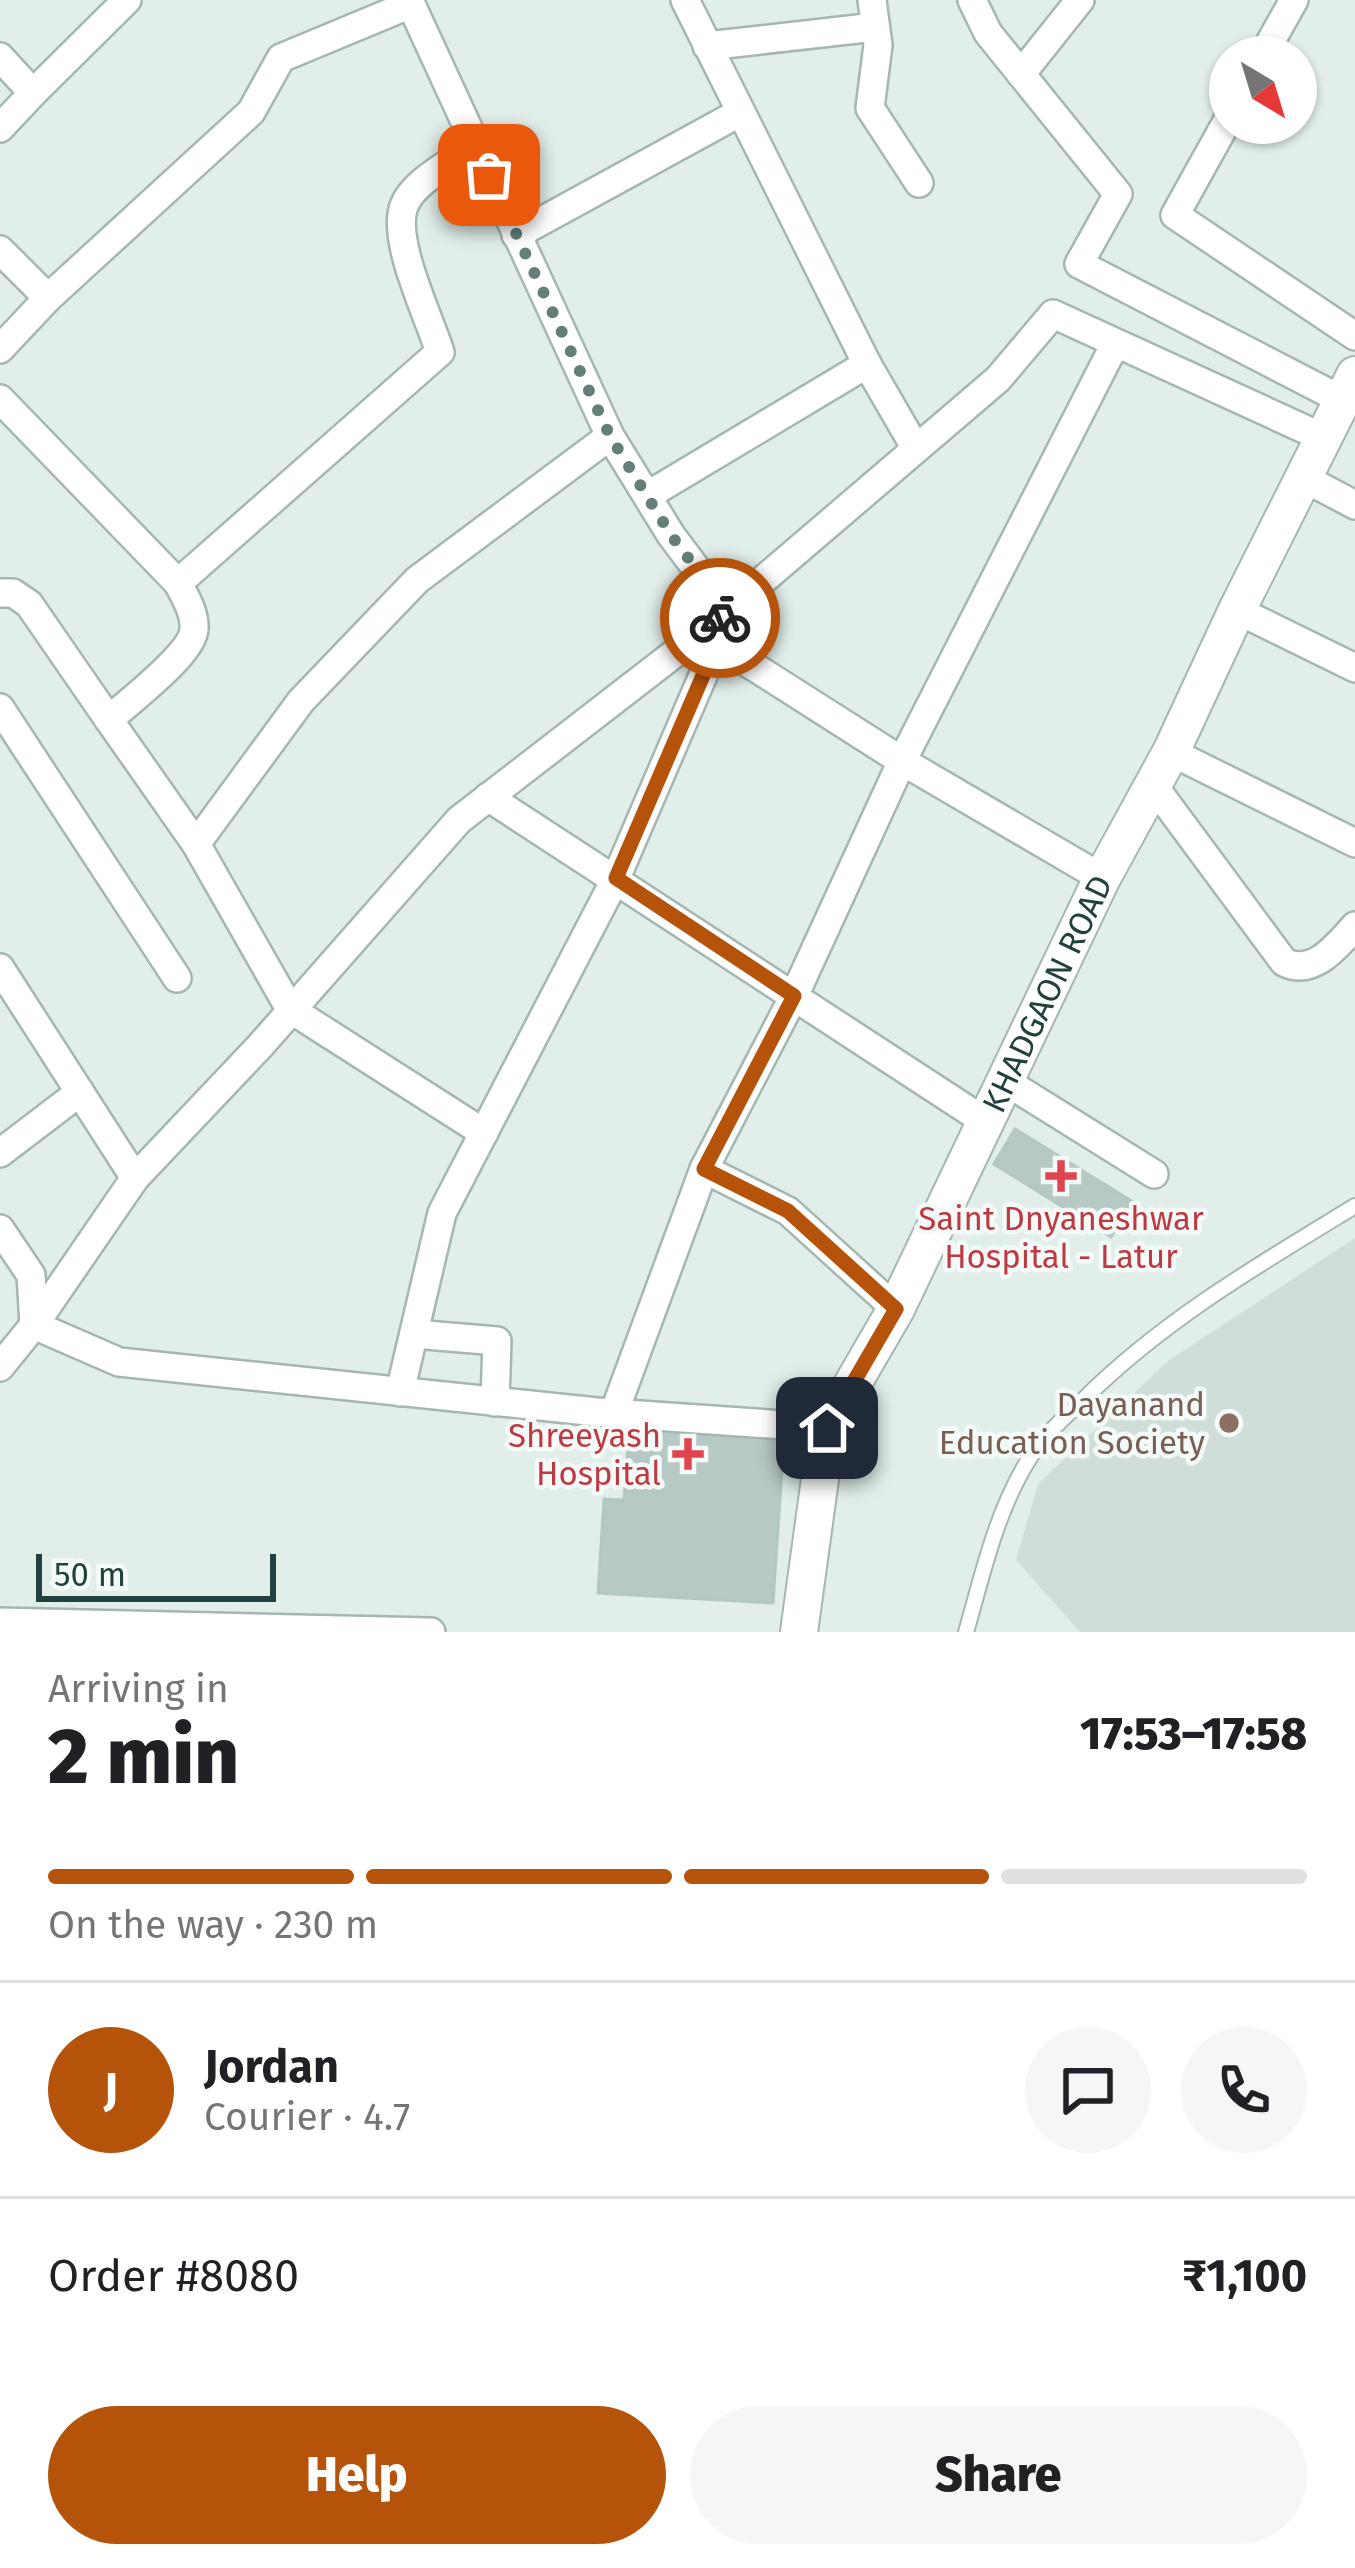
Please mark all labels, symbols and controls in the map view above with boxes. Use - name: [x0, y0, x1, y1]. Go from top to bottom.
- north arrow: [1209, 36, 1317, 144]
- map controls: [1209, 36, 1317, 144]
- pin: [438, 124, 540, 226]
- icon: bag: [456, 142, 522, 208]
- courier: [660, 558, 780, 678]
- icon: bike: [687, 585, 753, 651]
- street label: KHADGAON ROAD: [974, 869, 1121, 1119]
- marker: Saint Dnyaneshwar Hospital - Latur: [1045, 1160, 1077, 1192]
- place label: Saint Dnyaneshwar Hospital - Latur: [918, 1199, 1204, 1277]
- pin: [776, 1377, 878, 1479]
- place label: Dayanand Education Society: [939, 1385, 1205, 1463]
- icon: home: [794, 1395, 860, 1461]
- marker: Dayanand Education Society: [1216, 1410, 1242, 1436]
- place label: Shreeyash Hospital: [508, 1416, 661, 1494]
- marker: Shreeyash Hospital: [672, 1438, 704, 1470]
- scale bar: [36, 1548, 276, 1601]
- text: 50 m: [54, 1555, 126, 1595]
- text: Arriving in: [48, 1666, 229, 1712]
- text: 17:53–17:58: [1080, 1707, 1307, 1761]
- text: 2 min: [48, 1710, 239, 1804]
- text: On the way · 230 m: [48, 1902, 378, 1948]
- button: chat: [1025, 2027, 1151, 2153]
- button: phone: [1181, 2027, 1307, 2153]
- text: Jordan: [204, 2040, 339, 2094]
- text: J: [104, 2063, 118, 2117]
- text: Courier · 4.7: [204, 2094, 410, 2140]
- text: Order #8080: [48, 2249, 299, 2303]
- text: ₹1,100: [1182, 2249, 1307, 2303]
- button: Help: [48, 2406, 666, 2544]
- button: Share: [690, 2406, 1307, 2544]

